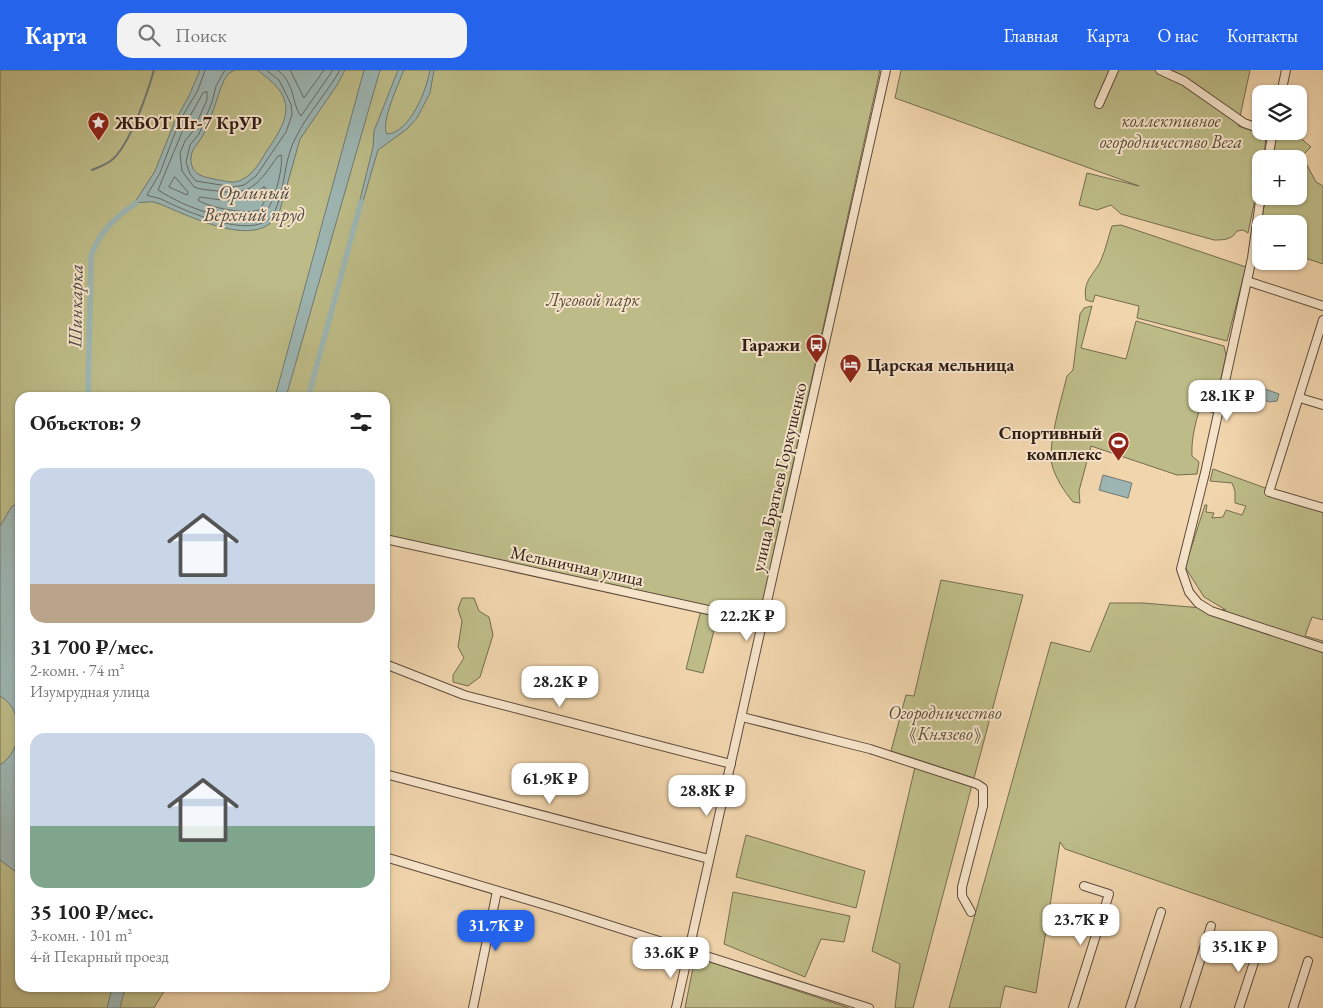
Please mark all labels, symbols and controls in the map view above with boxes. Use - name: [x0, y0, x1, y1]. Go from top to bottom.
- search box: [117, 13, 467, 58]
- text: Карта: [25, 20, 87, 51]
- icon: search: [135, 21, 163, 49]
- text: Поиск: [175, 23, 227, 48]
- text: Главная: [1004, 24, 1058, 47]
- text: Карта: [1086, 24, 1129, 47]
- text: О нас: [1157, 24, 1199, 47]
- text: Контакты: [1227, 24, 1298, 47]
- map controls: [1252, 85, 1307, 270]
- button: layers: [1252, 85, 1307, 140]
- park label: коллективное огородничество Вега: [1100, 109, 1242, 154]
- place icon: ЖБОТ Пг-7 КрУР: [87, 111, 111, 142]
- place label: ЖБОТ Пг-7 КрУР: [114, 111, 262, 134]
- button: +: [1252, 150, 1307, 205]
- water label: Орлиный Верхний пруд: [203, 180, 305, 227]
- button: −: [1252, 215, 1307, 270]
- water label: Шинкарка: [62, 264, 89, 349]
- park label: Луговой парк: [545, 288, 640, 312]
- place label: Гаражи: [742, 333, 800, 356]
- bus stop icon: Гаражи: [804, 333, 828, 364]
- hotel icon: Царская мельница: [839, 353, 863, 384]
- place label: Царская мельница: [867, 353, 1015, 376]
- street label: улица Братьев Горкушенко: [746, 380, 812, 574]
- pin: 28.1K ₽: [1181, 380, 1273, 422]
- text: 28.1K ₽: [1199, 385, 1255, 406]
- icon: filters: [347, 408, 375, 436]
- text: Объектов: 9: [30, 409, 141, 436]
- place label: Спортивный комплекс: [999, 421, 1103, 465]
- sports icon: Спортивный комплекс: [1106, 431, 1130, 462]
- icon: home: [158, 500, 248, 590]
- street label: Мельничная улица: [508, 540, 647, 591]
- pin: 22.2K ₽: [701, 600, 793, 642]
- text: 22.2K ₽: [719, 605, 775, 626]
- text: 31 700 ₽/мес.: [30, 633, 154, 660]
- text: 2-комн. · 74 m²: [30, 660, 125, 681]
- pin: 28.2K ₽: [514, 666, 606, 708]
- text: 28.2K ₽: [532, 671, 588, 692]
- text: Изумрудная улица: [30, 681, 150, 702]
- park label: Огородничество 《Князево》: [888, 701, 1002, 745]
- pin: 61.9K ₽: [504, 762, 596, 805]
- icon: home: [158, 765, 248, 855]
- text: 61.9K ₽: [522, 768, 578, 789]
- pin: 28.8K ₽: [661, 774, 753, 817]
- text: 28.8K ₽: [679, 780, 735, 801]
- text: 35 100 ₽/мес.: [30, 898, 154, 925]
- pin: 23.7K ₽: [1035, 904, 1127, 946]
- text: 23.7K ₽: [1053, 909, 1109, 930]
- pin: 31.7K ₽: [450, 910, 542, 952]
- text: 31.7K ₽: [468, 915, 524, 936]
- text: 3-комн. · 101 m²: [30, 925, 132, 946]
- pin: 35.1K ₽: [1193, 930, 1285, 973]
- pin: 33.6K ₽: [625, 936, 717, 979]
- text: 35.1K ₽: [1211, 936, 1267, 957]
- text: 33.6K ₽: [643, 942, 699, 963]
- text: 4-й Пекарный проезд: [30, 946, 169, 967]

